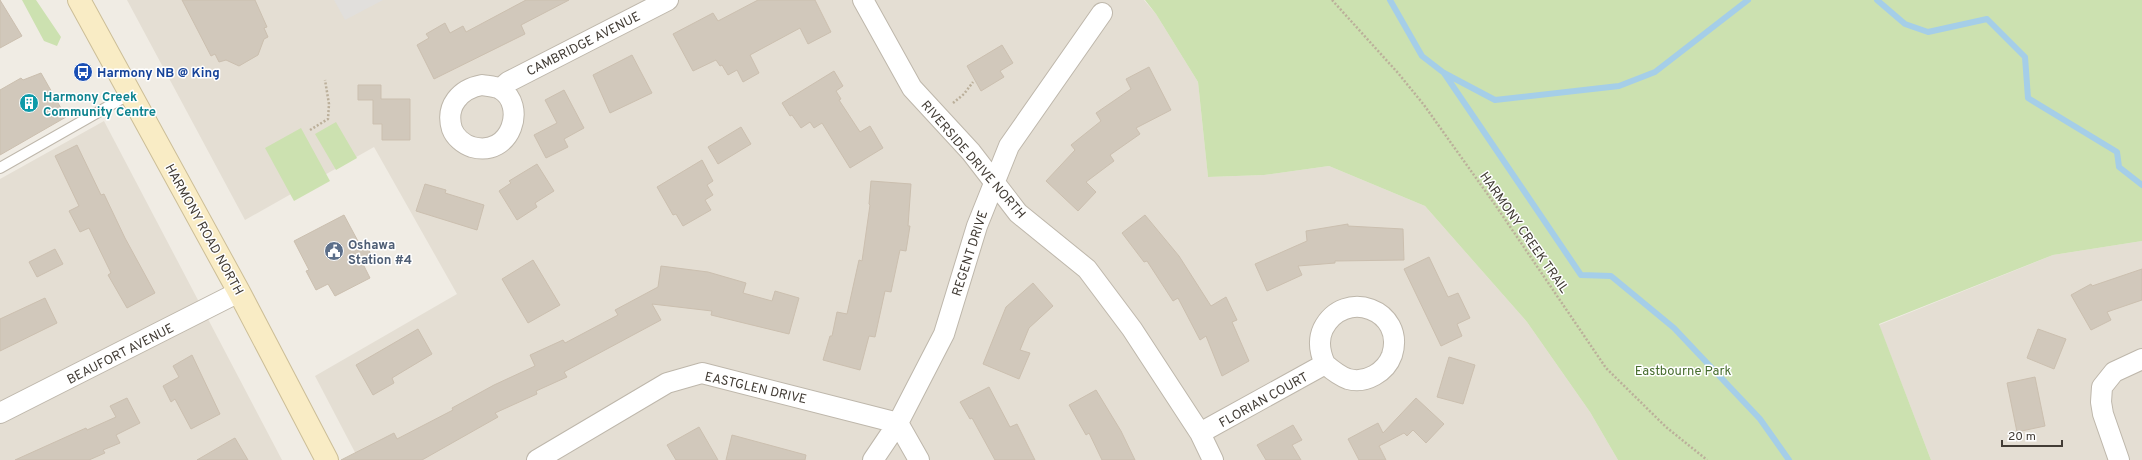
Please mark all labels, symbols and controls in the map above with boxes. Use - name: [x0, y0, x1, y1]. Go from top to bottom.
- street label: CAMBRIDGE AVENUE: [524, 9, 643, 80]
- bus stop icon: Harmony NB @ King: [72, 61, 94, 83]
- place label: Harmony NB @ King: [97, 66, 220, 82]
- place label: Harmony Creek Community Centre: [43, 90, 156, 121]
- building icon: Harmony Creek Community Centre: [18, 92, 40, 114]
- street label: RIVERSIDE DRIVE NORTH: [917, 98, 1028, 223]
- street label: HARMONY ROAD NORTH: [161, 162, 246, 298]
- street label: HARMONY CREEK TRAIL: [1475, 169, 1571, 297]
- street label: REGENT DRIVE: [950, 209, 992, 298]
- place label: Oshawa Station #4: [348, 238, 412, 269]
- public building icon: Oshawa Station #4: [323, 240, 345, 262]
- street label: BEAUFORT AVENUE: [65, 321, 177, 389]
- park label: Eastbourne Park: [1635, 364, 1731, 380]
- street label: EASTGLEN DRIVE: [703, 369, 808, 408]
- street label: FLORIAN COURT: [1217, 370, 1311, 432]
- scale bar: [2002, 422, 2062, 448]
- text: 20 m: [2008, 429, 2036, 445]

